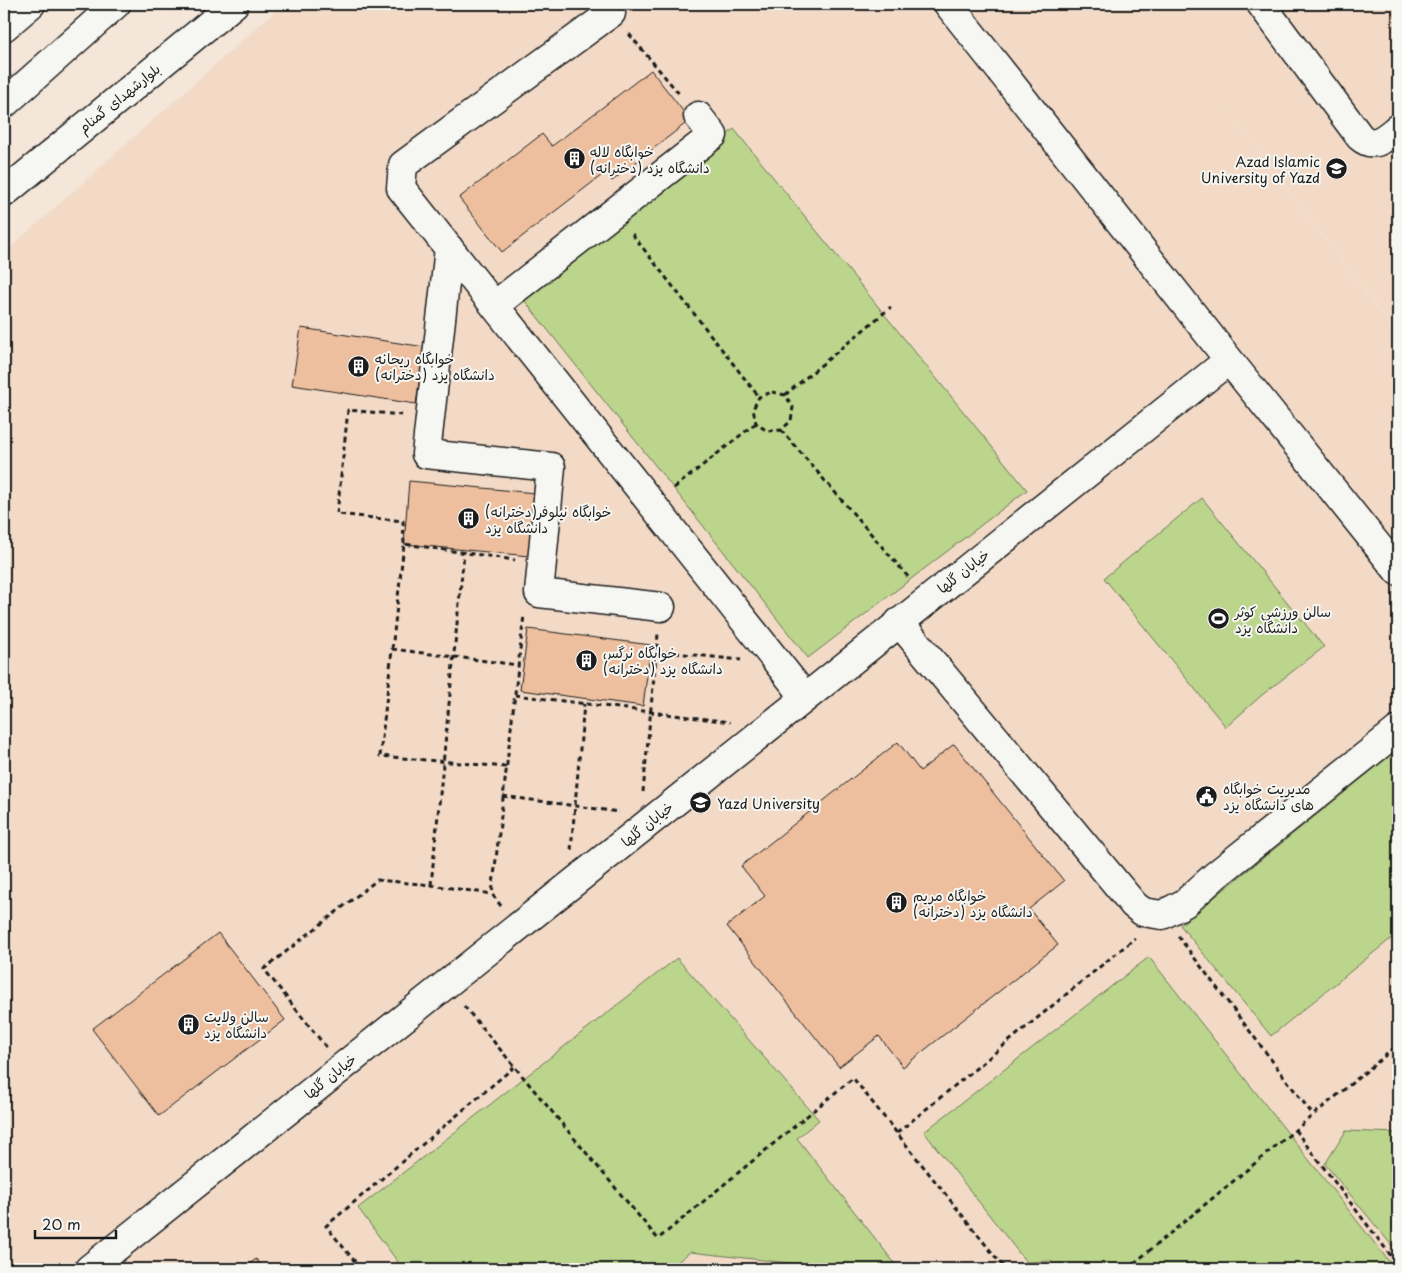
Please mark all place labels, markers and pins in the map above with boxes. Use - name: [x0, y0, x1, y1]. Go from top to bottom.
- place label: خوابگاه لاله (دخترانه) دانشگاه یزد: [590, 141, 710, 178]
- building icon: خوابگاه لاله (دخترانه) دانشگاه یزد: [562, 147, 586, 171]
- place label: Azad Islamic University of Yazd: [1201, 151, 1320, 188]
- school or university icon: Azad Islamic University of Yazd: [1324, 157, 1348, 181]
- place label: خوابگاه ریحانه (دخترانه) دانشگاه یزد: [375, 348, 495, 385]
- building icon: خوابگاه ریحانه (دخترانه) دانشگاه یزد: [347, 354, 371, 378]
- place label: خوابگاه نیلوفر(دخترانه) دانشگاه یزد: [485, 501, 611, 538]
- building icon: خوابگاه نیلوفر(دخترانه) دانشگاه یزد: [457, 507, 481, 531]
- place label: سالن ورزشی کوثر دانشگاه یزد: [1234, 601, 1331, 638]
- sports icon: سالن ورزشی کوثر دانشگاه یزد: [1207, 607, 1231, 631]
- place label: خوابگاه نرگس (دخترانه) دانشگاه یزد: [603, 642, 723, 679]
- building icon: خوابگاه نرگس (دخترانه) دانشگاه یزد: [575, 648, 599, 672]
- place label: مدیریت خوابگاه های دانشگاه یزد: [1223, 778, 1314, 815]
- public building icon: مدیریت خوابگاه های دانشگاه یزد: [1195, 784, 1219, 808]
- school or university icon: Yazd University: [689, 791, 713, 815]
- place label: Yazd University: [717, 793, 820, 814]
- place label: خوابگاه مریم (دخترانه) دانشگاه یزد: [913, 885, 1033, 922]
- building icon: خوابگاه مریم (دخترانه) دانشگاه یزد: [885, 891, 909, 915]
- place label: سالن ولایت دانشگاه یزد: [204, 1006, 269, 1043]
- building icon: سالن ولایت دانشگاه یزد: [176, 1012, 200, 1036]

